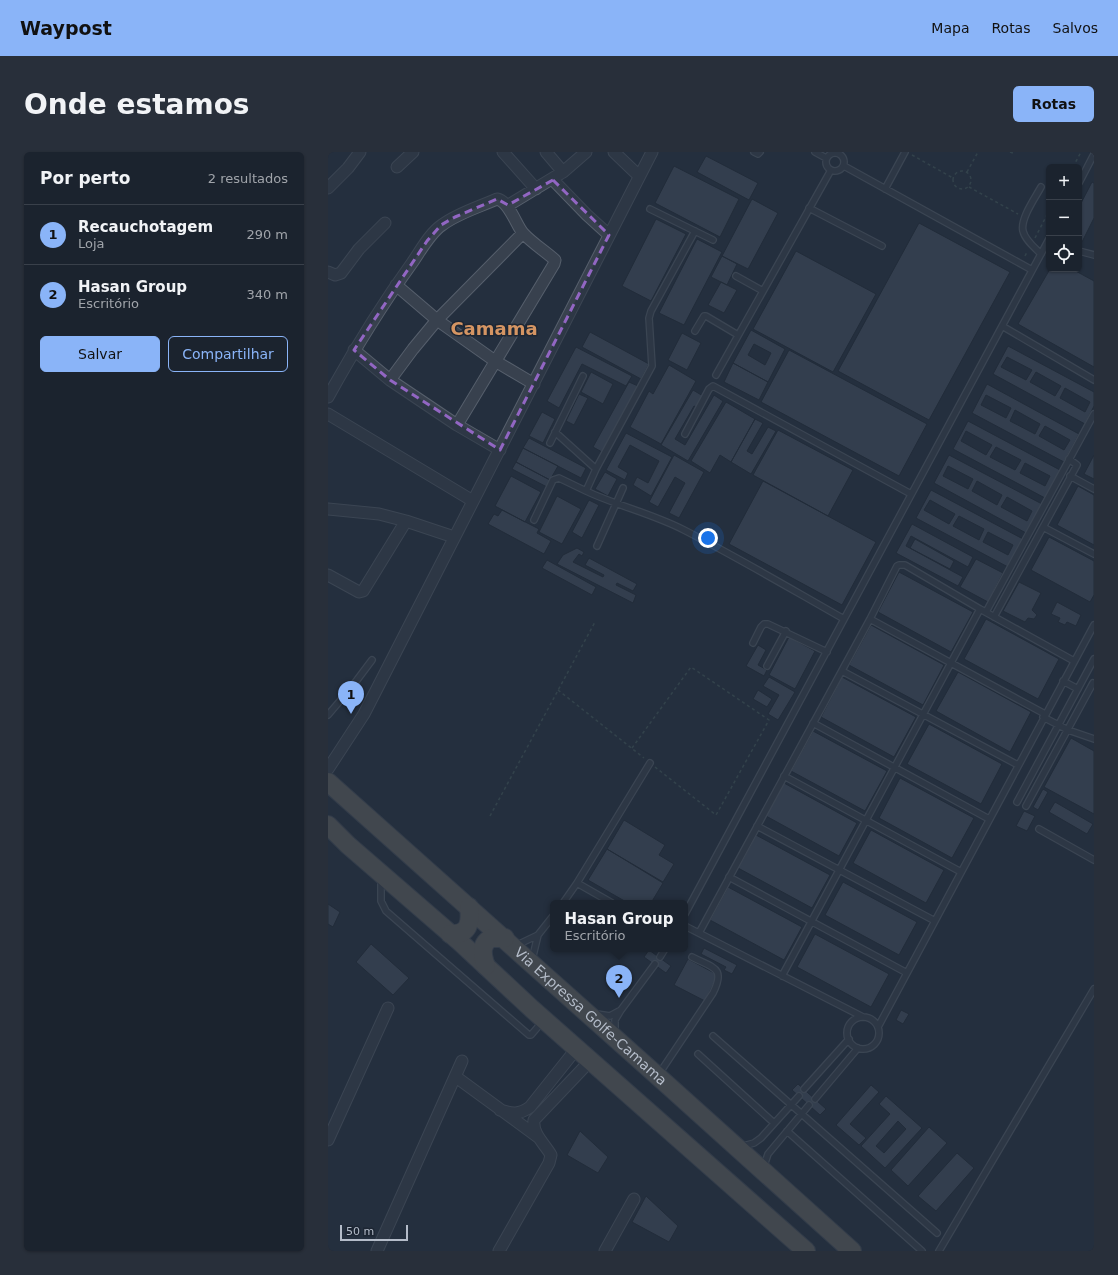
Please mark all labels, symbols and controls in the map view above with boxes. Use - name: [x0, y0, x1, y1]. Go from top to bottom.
- text: Waypost: [20, 17, 112, 39]
- text: Mapa: [931, 20, 969, 36]
- text: Rotas: [991, 20, 1031, 36]
- text: Salvos: [1053, 20, 1098, 36]
- button: Rotas: [1013, 86, 1094, 122]
- text: Onde estamos: [24, 88, 250, 121]
- map controls: [1046, 164, 1082, 272]
- button: +: [1046, 164, 1082, 200]
- text: Por perto: [40, 168, 130, 188]
- text: 2 resultados: [208, 171, 288, 186]
- button: −: [1046, 200, 1082, 236]
- text: Recauchotagem: [78, 218, 213, 236]
- text: 1: [48, 227, 58, 242]
- text: 290 m: [246, 227, 288, 242]
- text: Loja: [78, 236, 105, 251]
- button: locate: [1046, 236, 1082, 272]
- text: Hasan Group: [78, 278, 187, 296]
- text: 2: [48, 287, 58, 302]
- text: 340 m: [246, 287, 288, 302]
- text: Escritório: [78, 296, 139, 311]
- district label: Camama: [450, 318, 538, 339]
- button: Salvar: [40, 336, 160, 372]
- button: Compartilhar: [168, 336, 288, 372]
- your location: [698, 528, 718, 548]
- pin: 1: [338, 681, 364, 714]
- popup: [550, 900, 688, 952]
- text: Hasan Group: [564, 910, 674, 928]
- text: Escritório: [564, 928, 626, 943]
- street label: Via Expressa Golfe-Camama: [511, 944, 670, 1088]
- pin: 2: [606, 965, 632, 998]
- scale bar: [340, 1223, 408, 1242]
- text: 50 m: [346, 1225, 374, 1238]

